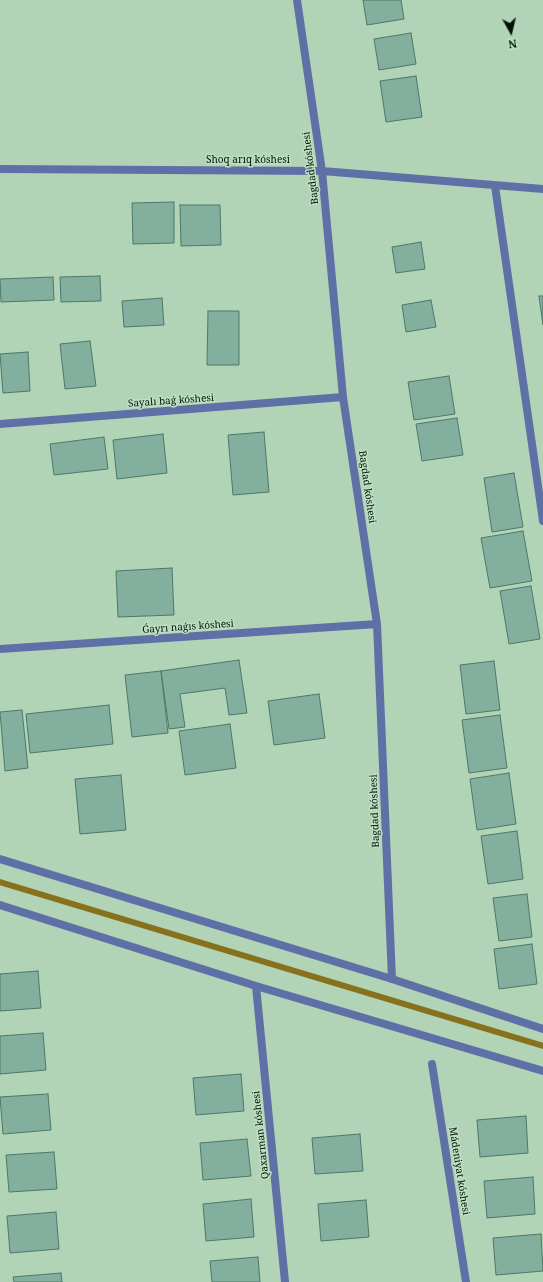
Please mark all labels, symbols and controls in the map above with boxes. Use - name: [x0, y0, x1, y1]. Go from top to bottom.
- north arrow: [491, 12, 531, 52]
- text: N: [507, 36, 518, 52]
- street label: Bagdad kóshesi: [301, 131, 321, 205]
- street label: Shoq arıq kóshesi: [206, 154, 290, 166]
- street label: Sayalı baǵ kóshesi: [128, 392, 214, 410]
- street label: Bagdad kóshesi: [356, 450, 378, 524]
- street label: Ǵayrı naǵıs kóshesi: [142, 618, 234, 636]
- street label: Bagdad kóshesi: [368, 774, 382, 848]
- street label: Qaxarman kóshesi: [250, 1090, 272, 1180]
- street label: Mádeniyat kóshesi: [446, 1126, 472, 1216]

